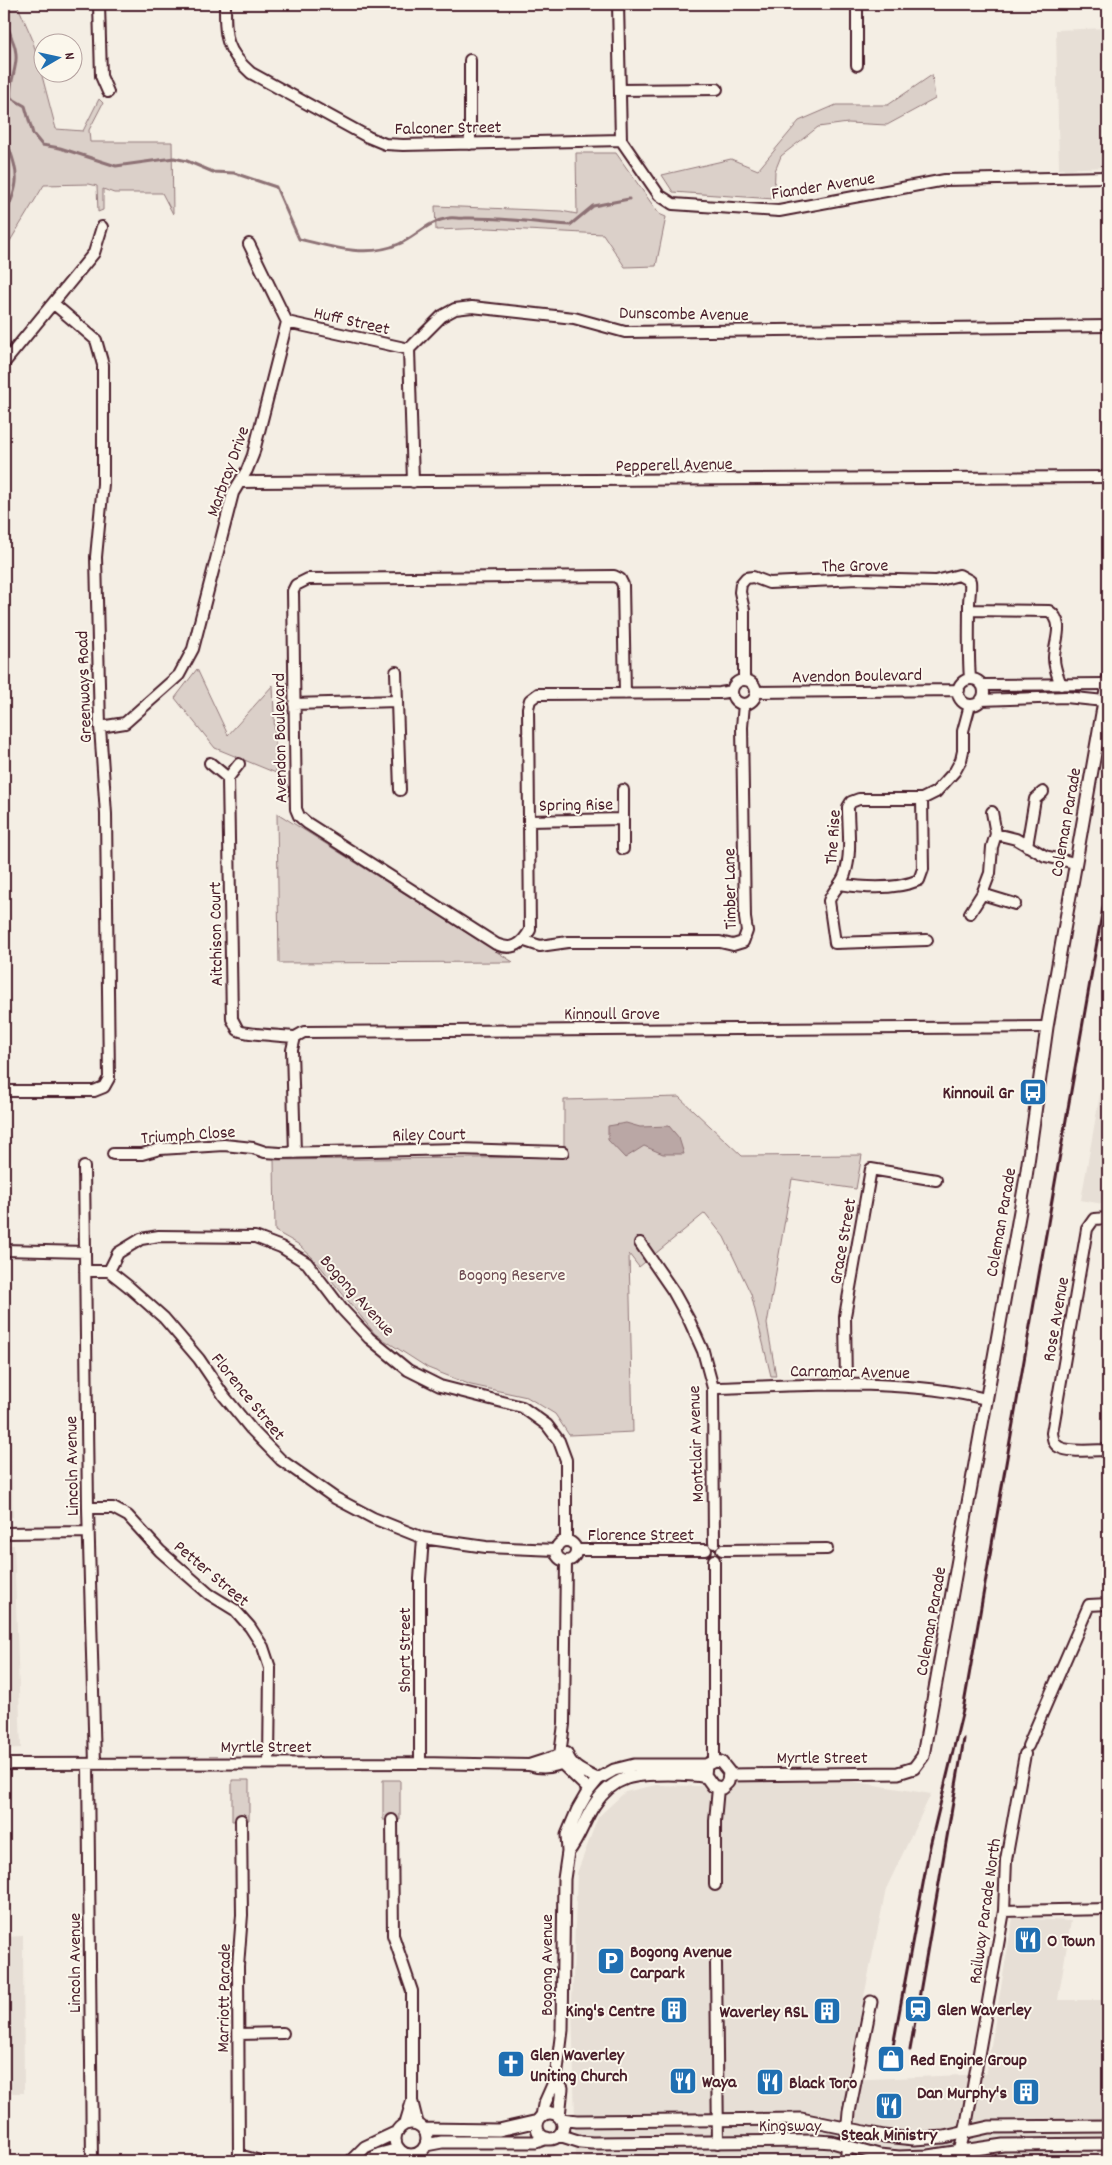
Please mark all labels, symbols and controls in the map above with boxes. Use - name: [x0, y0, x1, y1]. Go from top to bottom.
- north arrow: [32, 32, 82, 82]
- text: N: [58, 51, 79, 61]
- street label: Falconer Street: [394, 116, 502, 143]
- street label: Fiander Avenue: [770, 167, 877, 208]
- street label: Huff Street: [311, 302, 392, 343]
- street label: Dunscombe Avenue: [619, 302, 749, 329]
- street label: Marbray Drive: [201, 423, 257, 521]
- street label: Pepperell Avenue: [615, 453, 733, 480]
- street label: The Grove: [821, 554, 889, 581]
- street label: Greenways Road: [71, 630, 100, 744]
- street label: Avendon Boulevard: [792, 664, 922, 691]
- street label: Avendon Boulevard: [268, 673, 295, 803]
- street label: Coleman Parade: [1046, 766, 1089, 879]
- street label: Spring Rise: [539, 793, 613, 820]
- street label: The Rise: [820, 809, 849, 866]
- street label: Timber Lane: [718, 848, 745, 930]
- street label: Aitchison Court: [204, 881, 231, 986]
- street label: Kinnoull Grove: [564, 1003, 660, 1028]
- bus stop icon: Kinnouil Gr: [1018, 1077, 1048, 1107]
- place label: Kinnouil Gr: [943, 1082, 1014, 1107]
- street label: Triumph Close: [140, 1121, 236, 1152]
- street label: Riley Court: [392, 1123, 466, 1150]
- street label: Coleman Parade: [981, 1166, 1024, 1279]
- street label: Grace Street: [825, 1196, 864, 1287]
- street label: Bogong Avenue: [313, 1250, 400, 1343]
- park label: Bogong Reserve: [458, 1264, 566, 1289]
- street label: Rose Avenue: [1038, 1275, 1077, 1364]
- street label: Florence Street: [204, 1348, 290, 1447]
- street label: Carramar Avenue: [790, 1360, 910, 1387]
- street label: Montclair Avenue: [683, 1385, 712, 1503]
- street label: Lincoln Avenue: [60, 1416, 87, 1516]
- street label: Florence Street: [588, 1524, 694, 1549]
- street label: Petter Street: [167, 1536, 254, 1614]
- street label: Coleman Parade: [911, 1565, 954, 1678]
- street label: Short Street: [394, 1607, 419, 1693]
- street label: Myrtle Street: [220, 1736, 312, 1761]
- street label: Myrtle Street: [776, 1747, 868, 1772]
- street label: Railway Parade North: [964, 1837, 1009, 1986]
- street label: Lincoln Avenue: [64, 1913, 89, 2013]
- street label: Bogong Avenue: [536, 1914, 561, 2016]
- restaurant icon: O Town: [1013, 1925, 1043, 1955]
- place label: O Town: [1047, 1930, 1095, 1955]
- place label: Bogong Avenue Carpark: [630, 1941, 732, 1987]
- street label: Marriott Parade: [212, 1943, 239, 2053]
- parking icon: Bogong Avenue Carpark: [596, 1946, 626, 1976]
- station icon: Glen Waverley: [903, 1994, 933, 2024]
- building icon: King's Centre: [659, 1995, 689, 2025]
- building icon: Waverley RSL: [812, 1996, 842, 2026]
- place label: Glen Waverley: [937, 1999, 1032, 2024]
- place label: King's Centre: [566, 2000, 655, 2025]
- place label: Waverley RSL: [719, 2001, 809, 2026]
- place label: Glen Waverley Uniting Church: [530, 2044, 628, 2090]
- shop icon: Red Engine Group: [876, 2044, 906, 2074]
- church icon: Glen Waverley Uniting Church: [496, 2049, 526, 2079]
- place label: Red Engine Group: [910, 2049, 1027, 2074]
- restaurant icon: Waya: [668, 2066, 698, 2096]
- restaurant icon: Black Toro: [755, 2067, 785, 2097]
- place label: Waya: [702, 2071, 737, 2096]
- place label: Black Toro: [789, 2072, 857, 2097]
- building icon: Dan Murphy's: [1011, 2077, 1041, 2107]
- place label: Dan Murphy's: [917, 2082, 1007, 2107]
- restaurant icon: Steak Ministry: [874, 2091, 904, 2121]
- street label: Kingsway: [759, 2115, 822, 2140]
- place label: Steak Ministry: [841, 2124, 938, 2149]

